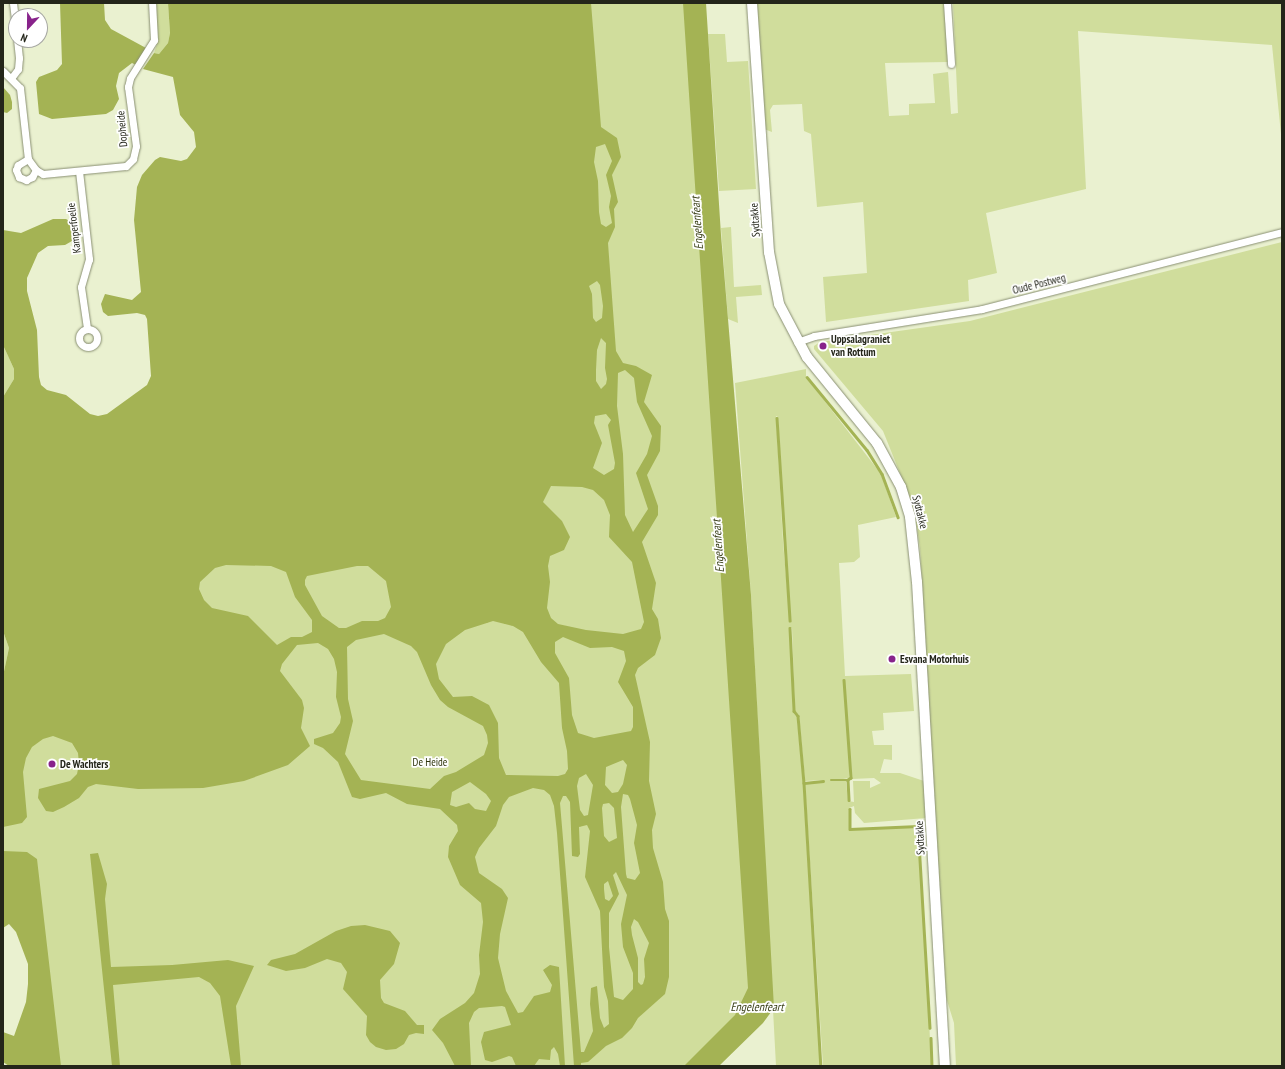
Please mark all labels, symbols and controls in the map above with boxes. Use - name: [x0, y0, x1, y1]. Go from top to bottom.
- north arrow: [8, 8, 48, 48]
- text: N: [19, 31, 29, 46]
- street label: Dopheide: [114, 110, 130, 148]
- water label: Engelenfeart: [688, 196, 706, 250]
- street label: Kamperfoelie: [64, 202, 84, 254]
- street label: Sydtakke: [747, 203, 763, 237]
- street label: Oude Postweg: [1011, 271, 1067, 297]
- place label: Uppsalagraniet van Rottum: [831, 333, 890, 359]
- marker: Uppsalagraniet van Rottum: [818, 341, 828, 351]
- street label: Sydtakke: [909, 494, 931, 530]
- water label: Engelenfeart: [709, 519, 727, 573]
- place label: Esvana Motorhuis: [900, 652, 969, 666]
- marker: Esvana Motorhuis: [887, 654, 897, 664]
- park label: De Heide: [413, 755, 447, 769]
- place label: De Wachters: [60, 757, 109, 771]
- marker: De Wachters: [47, 759, 57, 769]
- street label: Sydtakke: [913, 821, 927, 855]
- water label: Engelenfeart: [730, 1000, 784, 1014]

